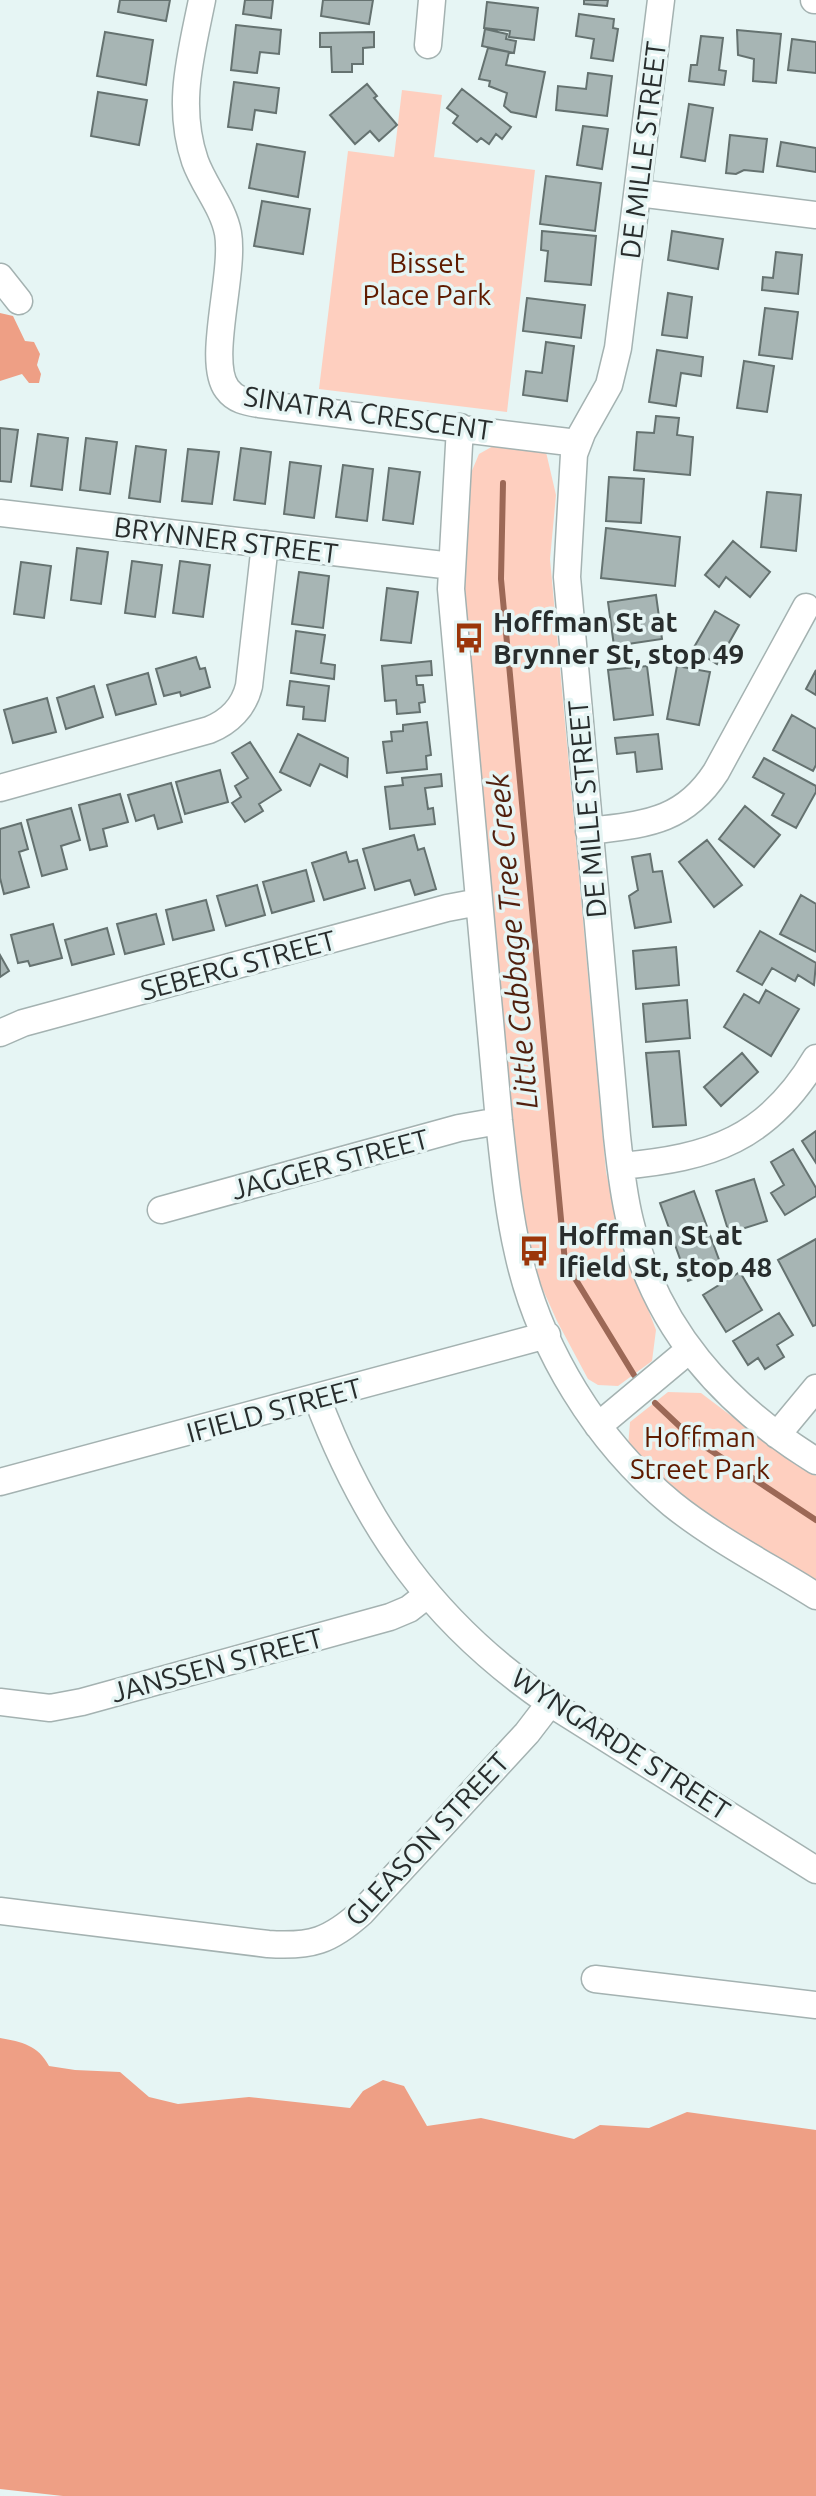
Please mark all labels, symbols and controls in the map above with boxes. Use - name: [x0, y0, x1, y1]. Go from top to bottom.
- street label: DE MILLE STREET: [614, 39, 671, 260]
- park label: Bisset Place Park: [363, 247, 491, 310]
- street label: SINATRA CRESCENT: [242, 380, 495, 445]
- street label: BRYNNER STREET: [112, 510, 340, 569]
- place label: Hoffman St at Brynner St, stop 49: [493, 606, 744, 669]
- bus stop icon: Hoffman St at Brynner St, stop 49: [452, 621, 486, 655]
- street label: DE MILLE STREET: [561, 698, 611, 919]
- water label: Little Cabbage Tree Creek: [480, 771, 544, 1110]
- street label: SEBERG STREET: [137, 923, 339, 1005]
- street label: JAGGER STREET: [228, 1122, 432, 1205]
- place label: Hoffman St at Ifield St, stop 48: [558, 1219, 772, 1282]
- bus stop icon: Hoffman St at Ifield St, stop 48: [517, 1234, 551, 1268]
- street label: IFIELD STREET: [183, 1371, 365, 1448]
- park label: Hoffman Street Park: [630, 1421, 770, 1484]
- street label: JANSSEN STREET: [108, 1621, 327, 1708]
- street label: WYNGARDE STREET: [507, 1662, 736, 1826]
- street label: GLEASON STREET: [339, 1745, 515, 1932]

